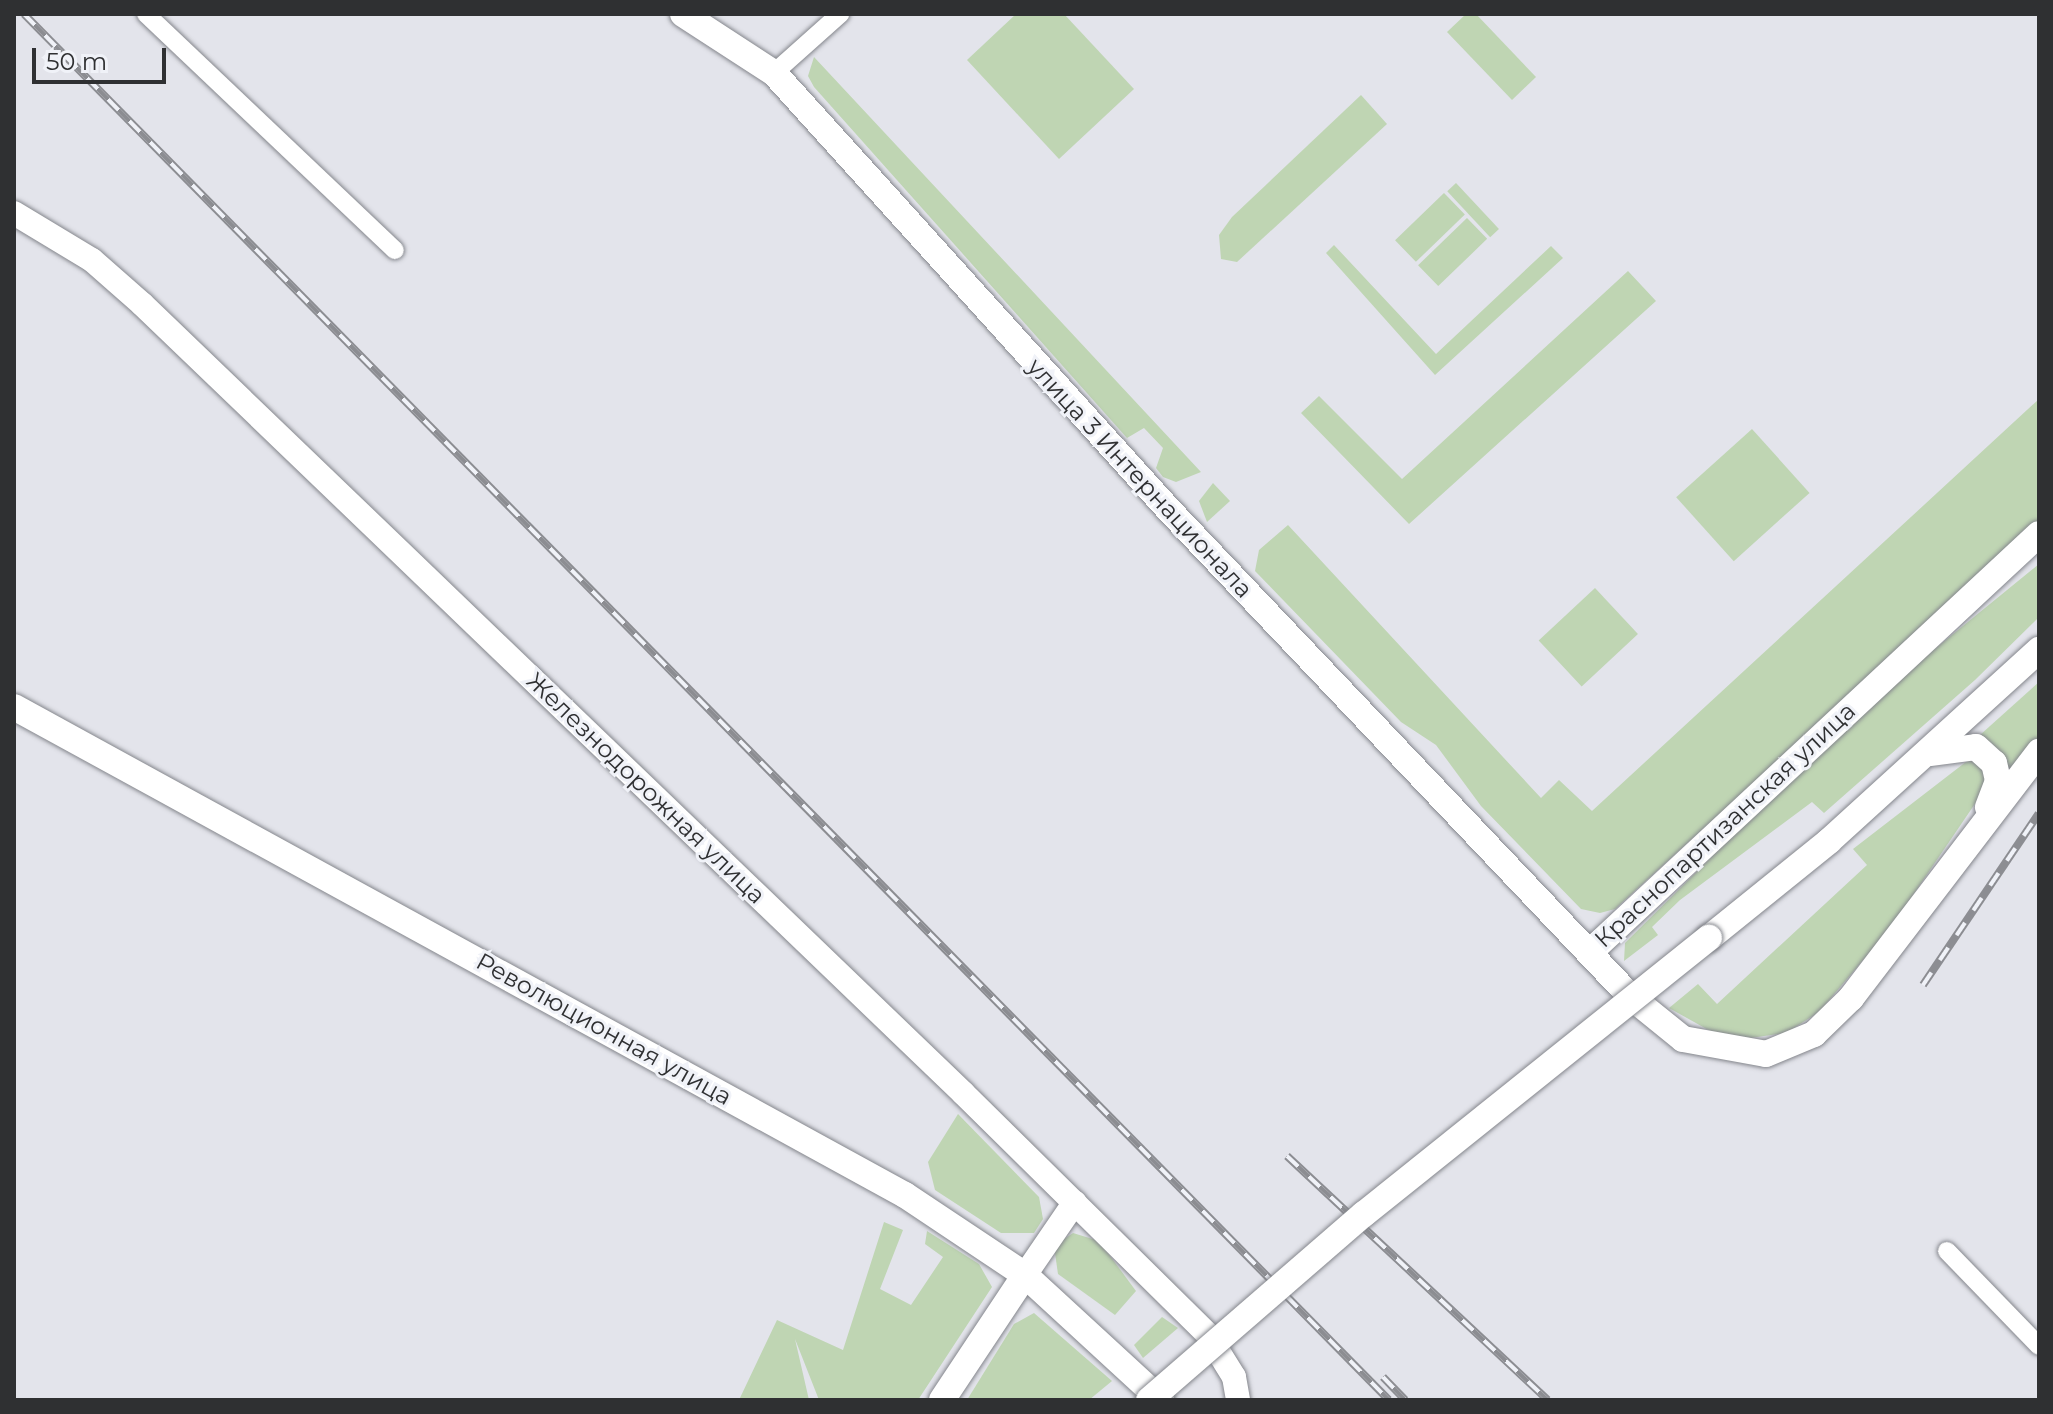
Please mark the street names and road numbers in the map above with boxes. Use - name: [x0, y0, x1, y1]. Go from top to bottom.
- street label: улица 3 Интернационала: [1021, 352, 1259, 604]
- street label: Железнодорожная улица: [521, 666, 771, 910]
- street label: Краснопартизанская улица: [1589, 697, 1861, 953]
- street label: Революционная улица: [471, 947, 737, 1111]

